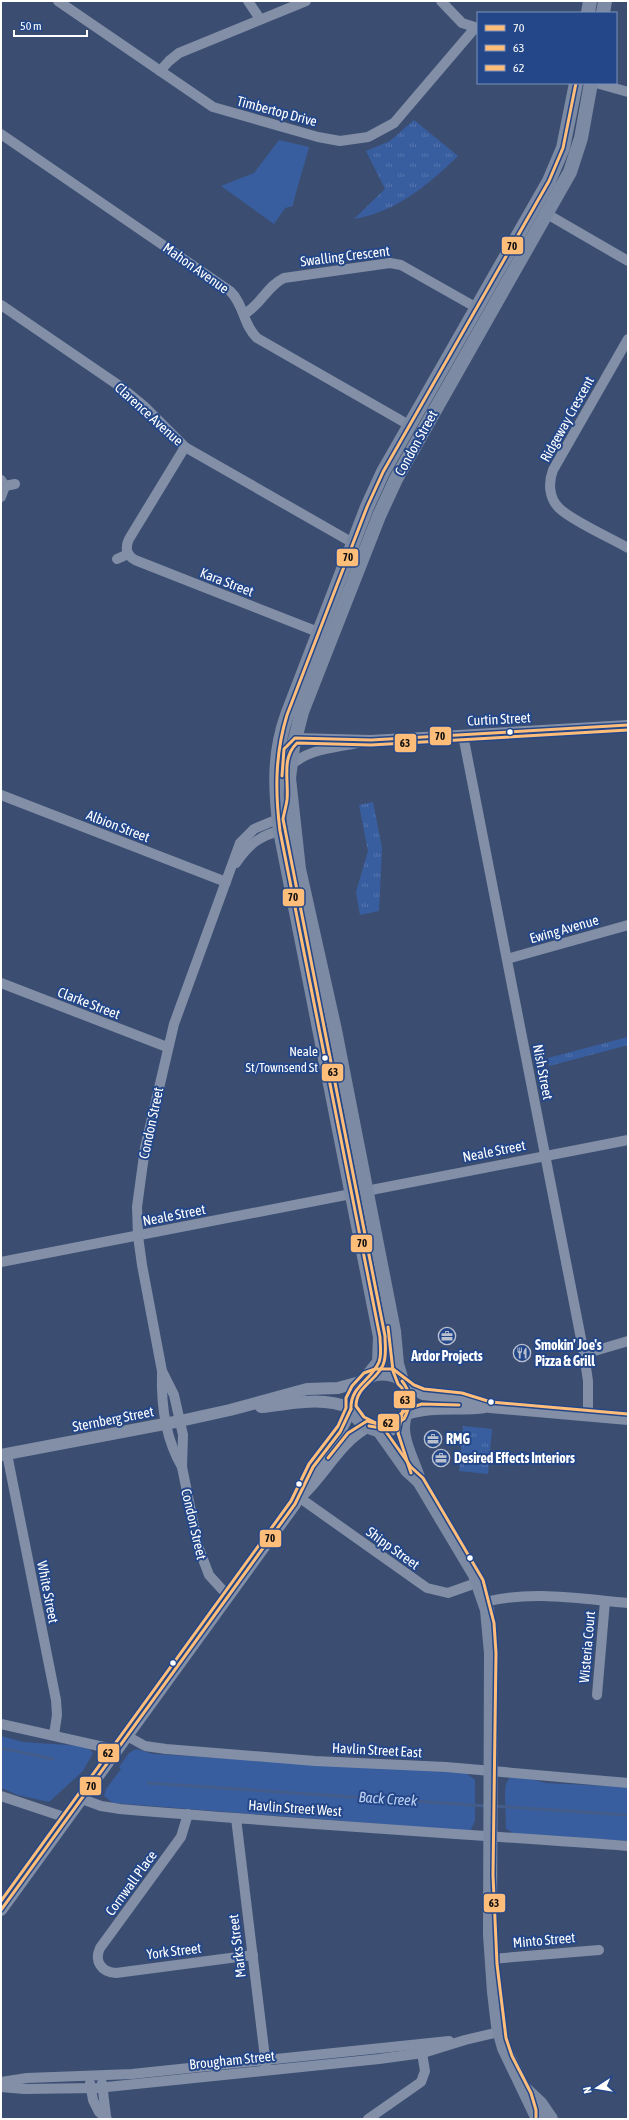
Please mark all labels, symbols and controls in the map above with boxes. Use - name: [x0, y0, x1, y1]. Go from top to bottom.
- scale bar: [14, 12, 87, 38]
- legend: [477, 12, 617, 84]
- text: 50 m: [20, 19, 42, 33]
- text: 70: [513, 21, 525, 35]
- text: 63: [513, 41, 524, 55]
- text: 62: [513, 61, 524, 75]
- street label: Timbertop Drive: [235, 93, 319, 129]
- line badge: 70: [501, 236, 524, 255]
- street label: Mahon Avenue: [160, 239, 232, 297]
- text: 70: [507, 240, 517, 252]
- street label: Swalling Crescent: [299, 243, 391, 269]
- street label: Ridgeway Crescent: [537, 373, 597, 465]
- street label: Clarence Avenue: [112, 379, 186, 449]
- street label: Condon Street: [391, 407, 441, 479]
- line badge: 70: [336, 548, 359, 567]
- text: 70: [343, 551, 353, 563]
- street label: Kara Street: [198, 564, 256, 600]
- street label: Curtin Street: [467, 709, 531, 729]
- line badge: 70: [429, 726, 452, 746]
- unlabelled marker: [505, 727, 515, 737]
- text: 70: [435, 730, 445, 742]
- line badge: 63: [394, 733, 417, 753]
- text: 63: [400, 737, 410, 749]
- street label: Albion Street: [84, 807, 152, 845]
- line badge: 70: [282, 888, 305, 907]
- text: 70: [288, 891, 298, 903]
- street label: Ewing Avenue: [528, 912, 600, 946]
- street label: Clarke Street: [56, 984, 122, 1022]
- street label: Nish Street: [530, 1043, 556, 1101]
- place label: Neale St/Townsend St: [245, 1044, 318, 1075]
- marker: Neale St/Townsend St: [320, 1053, 330, 1063]
- line badge: 63: [321, 1063, 344, 1082]
- text: 63: [328, 1066, 338, 1078]
- street label: Condon Street: [136, 1086, 166, 1160]
- street label: Neale Street: [461, 1137, 527, 1165]
- street label: Neale Street: [141, 1201, 207, 1229]
- line badge: 70: [350, 1234, 373, 1253]
- text: 70: [357, 1237, 367, 1249]
- office icon: Ardor Projects: [437, 1326, 457, 1346]
- place label: Smokin' Joe's Pizza & Grill: [535, 1337, 602, 1369]
- restaurant icon: Smokin' Joe's Pizza & Grill: [512, 1343, 532, 1363]
- place label: Ardor Projects: [410, 1348, 483, 1364]
- line badge: 63: [393, 1390, 416, 1409]
- text: 63: [400, 1394, 410, 1406]
- unlabelled marker: [486, 1397, 496, 1407]
- street label: Sternberg Street: [71, 1403, 155, 1435]
- line badge: 62: [377, 1413, 400, 1432]
- text: 62: [383, 1417, 393, 1429]
- office icon: RMG: [423, 1429, 443, 1449]
- place label: RMG: [446, 1431, 470, 1447]
- office icon: Desired Effects Interiors: [431, 1448, 451, 1468]
- place label: Desired Effects Interiors: [454, 1450, 575, 1466]
- unlabelled marker: [294, 1479, 304, 1489]
- street label: Condon Street: [178, 1487, 210, 1561]
- street label: Shipp Street: [363, 1523, 423, 1573]
- line badge: 70: [259, 1529, 282, 1548]
- text: 70: [265, 1532, 275, 1544]
- unlabelled marker: [465, 1553, 475, 1563]
- street label: White Street: [34, 1560, 62, 1624]
- street label: Wisteria Court: [576, 1610, 598, 1684]
- unlabelled marker: [168, 1658, 178, 1668]
- street label: Havlin Street East: [332, 1740, 422, 1760]
- line badge: 62: [97, 1743, 120, 1763]
- text: 62: [103, 1747, 113, 1759]
- line badge: 70: [79, 1776, 102, 1796]
- text: 70: [86, 1780, 96, 1792]
- water label: Back Creek: [358, 1788, 418, 1809]
- street label: Havlin Street West: [248, 1797, 342, 1819]
- street label: Cornwall Place: [102, 1847, 160, 1919]
- line badge: 63: [483, 1893, 506, 1913]
- text: 63: [489, 1897, 499, 1909]
- street label: Marks Street: [225, 1913, 249, 1979]
- street label: Minto Street: [512, 1929, 576, 1951]
- street label: York Street: [146, 1940, 202, 1962]
- street label: Brougham Street: [188, 2048, 276, 2072]
- north arrow: [577, 2068, 617, 2108]
- text: N: [581, 2086, 594, 2095]

